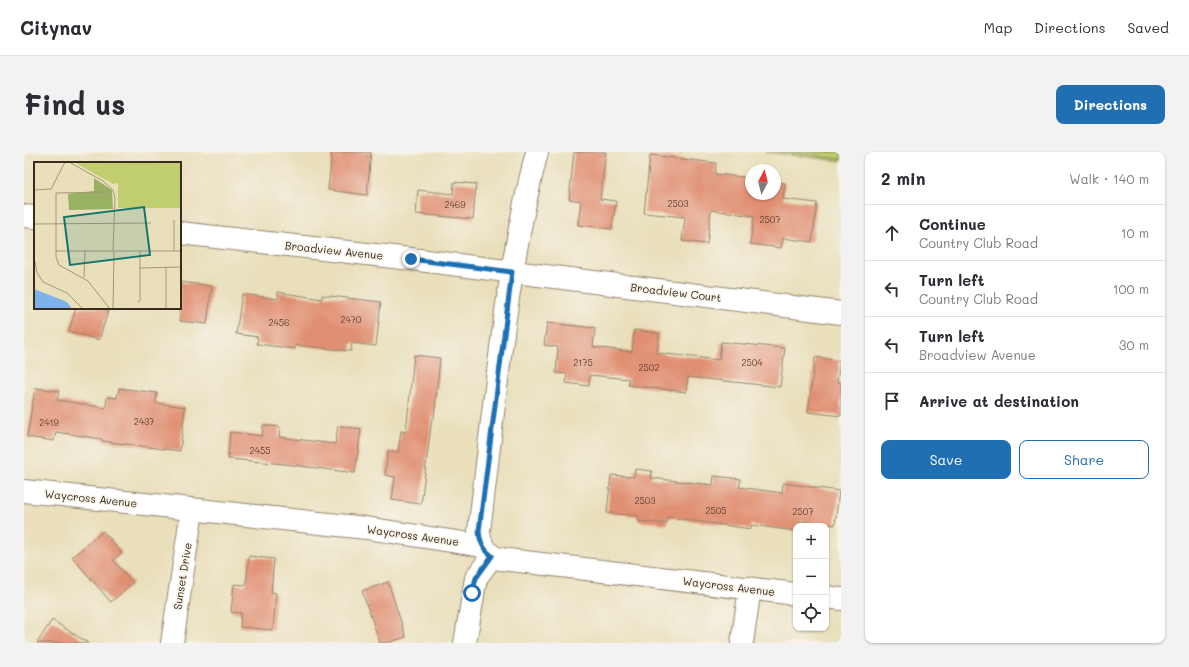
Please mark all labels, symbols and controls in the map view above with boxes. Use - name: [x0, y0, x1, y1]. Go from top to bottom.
- text: Citynav: [20, 15, 92, 40]
- text: Map: [984, 18, 1012, 37]
- text: Directions: [1034, 18, 1105, 37]
- text: Saved: [1127, 18, 1169, 37]
- button: Directions: [1056, 85, 1165, 124]
- text: Find us: [24, 86, 125, 122]
- inset map: [34, 162, 181, 309]
- north arrow: [745, 164, 781, 200]
- text: 2 min: [881, 167, 926, 189]
- text: Walk · 140 m: [1069, 170, 1149, 187]
- house number: 2503: [667, 198, 689, 209]
- house number: 2469: [444, 199, 466, 210]
- house number: 2507: [760, 214, 780, 225]
- text: Continue: [919, 214, 986, 234]
- icon: ahead: [881, 222, 903, 244]
- text: 10 m: [1121, 224, 1149, 241]
- text: Country Club Road: [919, 234, 1038, 251]
- street label: Broadview Avenue: [284, 237, 384, 263]
- route end: [402, 250, 420, 268]
- text: Turn left: [919, 270, 984, 290]
- icon: left: [881, 278, 903, 300]
- street label: Broadview Court: [630, 279, 722, 305]
- text: 100 m: [1113, 280, 1149, 297]
- text: Country Club Road: [919, 290, 1038, 307]
- house number: 2470: [341, 314, 362, 325]
- house number: 2456: [269, 317, 289, 328]
- text: Turn left: [919, 326, 984, 346]
- icon: left: [881, 334, 903, 356]
- text: 30 m: [1119, 336, 1149, 353]
- text: Broadview Avenue: [919, 346, 1036, 363]
- house number: 2175: [573, 357, 593, 368]
- house number: 2504: [741, 357, 763, 368]
- house number: 2502: [639, 362, 659, 373]
- icon: arrive: [881, 390, 903, 412]
- text: Arrive at destination: [919, 391, 1079, 411]
- house number: 2437: [134, 416, 154, 427]
- house number: 2419: [39, 417, 59, 428]
- button: Save: [881, 440, 1011, 479]
- button: Share: [1019, 440, 1149, 479]
- house number: 2455: [250, 445, 270, 456]
- street label: Waycross Avenue: [44, 486, 138, 510]
- house number: 2503: [634, 495, 656, 506]
- house number: 2505: [705, 505, 727, 516]
- house number: 2507: [793, 506, 813, 517]
- street label: Waycross Avenue: [366, 521, 460, 549]
- map controls: [793, 523, 829, 631]
- button: +: [793, 523, 829, 559]
- street label: Sunset Drive: [169, 541, 195, 611]
- button: −: [793, 559, 829, 595]
- street label: Waycross Avenue: [682, 573, 776, 599]
- route start: [463, 584, 481, 602]
- button: locate: [793, 595, 829, 631]

